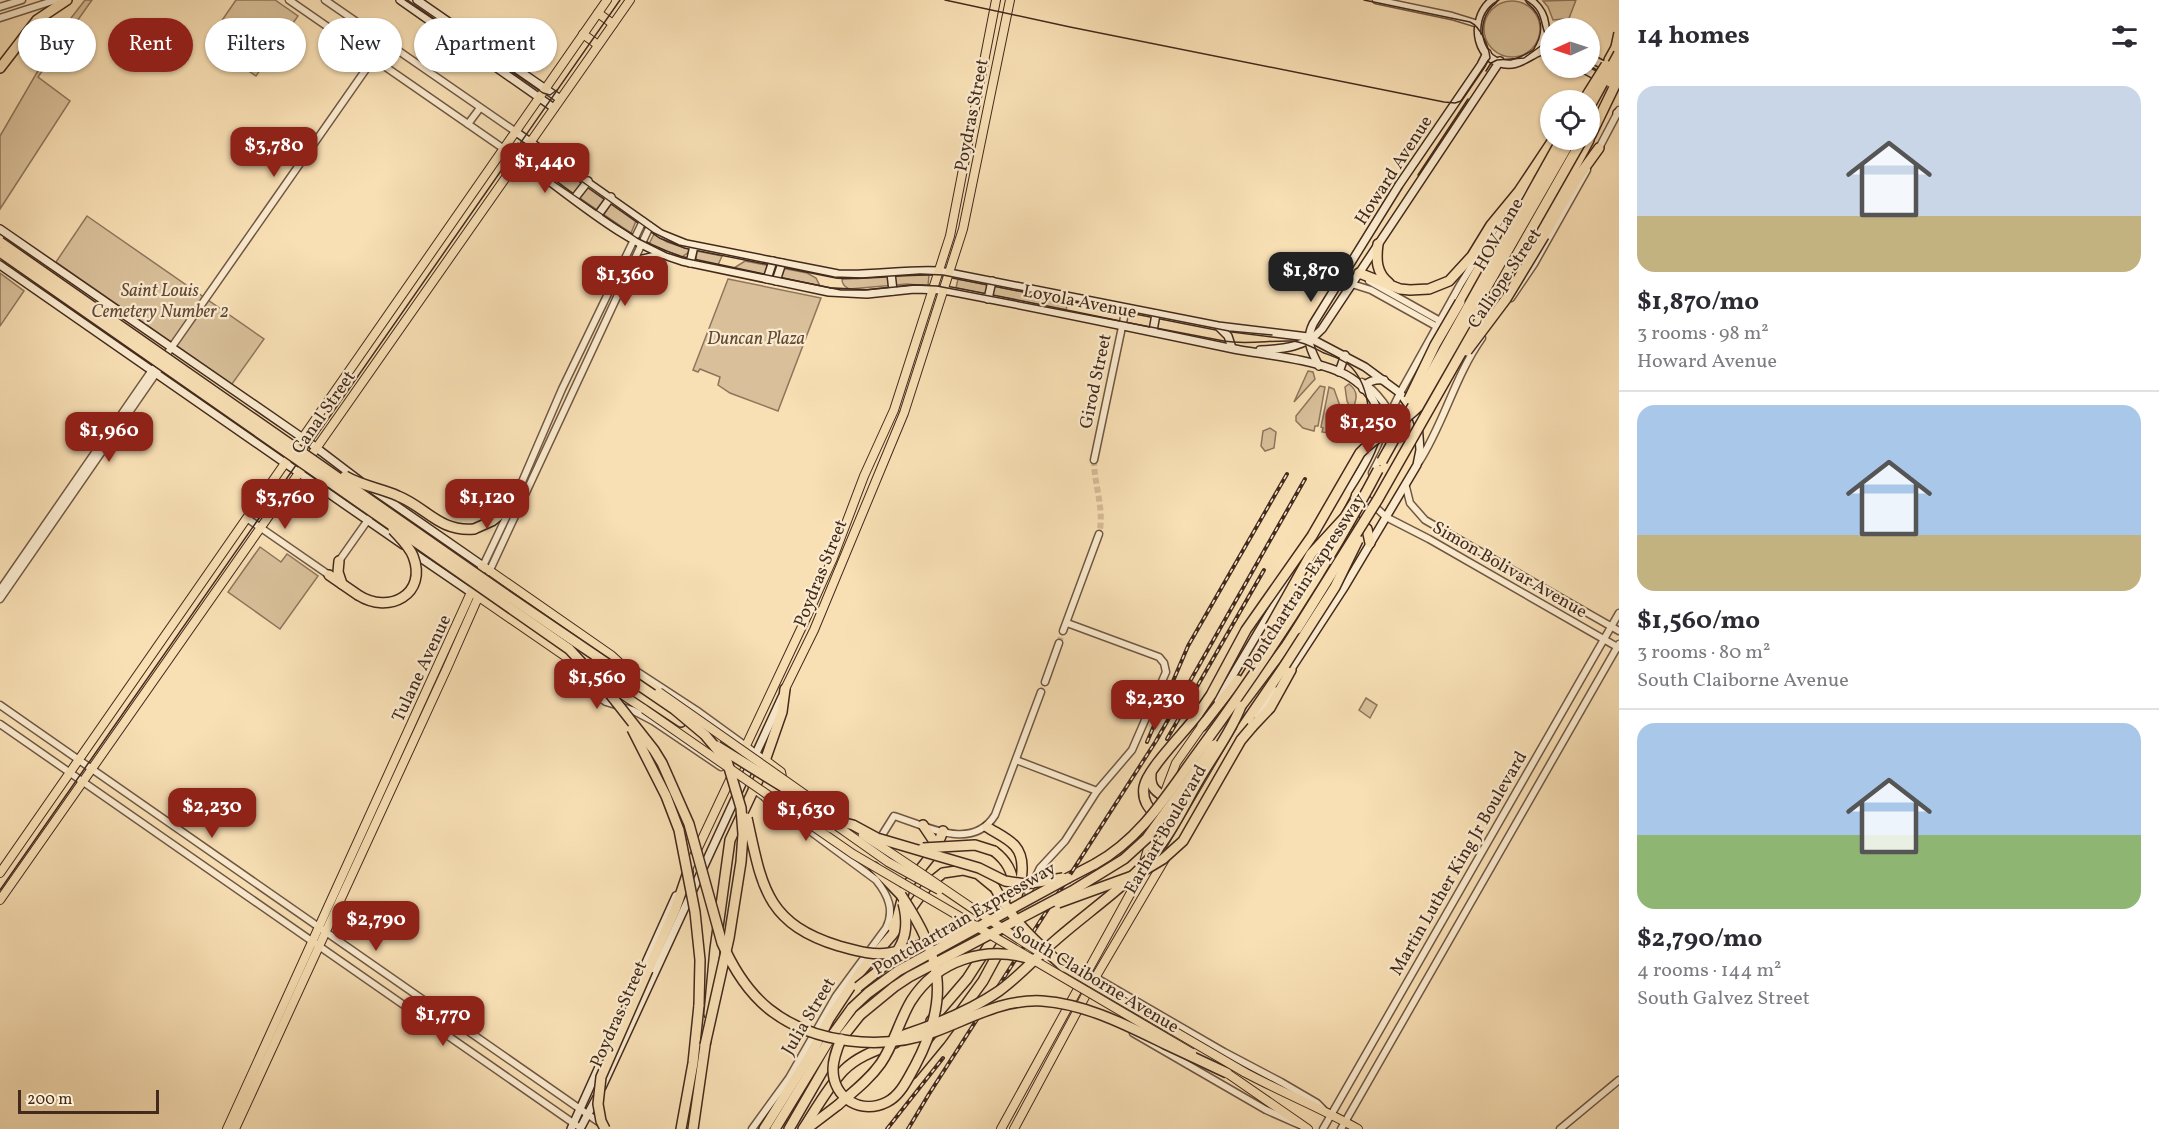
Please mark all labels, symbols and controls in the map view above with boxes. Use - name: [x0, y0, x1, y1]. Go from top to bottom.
- chip: Buy: [18, 18, 96, 72]
- chip: Rent: [108, 18, 193, 72]
- chip: Filters: [205, 18, 306, 72]
- chip: New: [318, 18, 402, 72]
- chip: Apartment: [414, 18, 557, 72]
- north arrow: [1540, 18, 1600, 78]
- map controls: [1540, 18, 1600, 150]
- text: 14 homes: [1637, 18, 1750, 54]
- icon: filters: [2108, 20, 2141, 53]
- street label: Poydras Street: [949, 57, 996, 174]
- button: locate: [1540, 90, 1600, 150]
- street label: Howard Avenue: [1349, 111, 1439, 230]
- icon: home: [1835, 125, 1943, 233]
- pin: $3,780: [225, 127, 323, 178]
- text: $3,780: [244, 132, 304, 160]
- pin: $1,440: [496, 143, 594, 194]
- text: $1,440: [514, 148, 576, 176]
- street label: HOV Lane: [1468, 194, 1530, 276]
- street label: Calliope Street: [1462, 224, 1548, 334]
- pin: $1,870: [1262, 252, 1360, 303]
- pin: $1,360: [576, 256, 674, 307]
- text: $1,870: [1282, 257, 1340, 285]
- text: $1,360: [596, 261, 654, 289]
- park label: Saint Louis Cemetery Number 2: [91, 279, 229, 325]
- street label: Loyola Avenue: [1021, 279, 1139, 326]
- text: $1,870/mo: [1637, 284, 1759, 320]
- text: 3 rooms · 98 m²: [1637, 320, 1769, 348]
- park label: Duncan Plaza: [707, 327, 805, 352]
- street label: Girod Street: [1074, 331, 1119, 431]
- text: Howard Avenue: [1637, 348, 1777, 376]
- street label: Canal Street: [286, 366, 362, 460]
- pin: $1,250: [1319, 404, 1417, 455]
- text: $1,250: [1339, 409, 1397, 437]
- pin: $1,960: [60, 412, 158, 463]
- text: $1,960: [79, 417, 139, 445]
- icon: home: [1835, 444, 1943, 552]
- pin: $3,760: [236, 479, 334, 530]
- pin: $1,120: [438, 479, 536, 530]
- text: $3,760: [255, 484, 315, 512]
- text: $1,120: [459, 484, 515, 512]
- street label: Pontchartrain Expressway: [1238, 489, 1372, 677]
- street label: Poydras Street: [788, 516, 854, 631]
- street label: Simon Bolivar Avenue: [1427, 516, 1591, 625]
- text: $1,560/mo: [1637, 603, 1760, 639]
- street label: Tulane Avenue: [387, 611, 458, 726]
- text: 3 rooms · 80 m²: [1637, 639, 1770, 667]
- pin: $1,560: [548, 659, 646, 710]
- text: $1,560: [568, 664, 626, 692]
- text: South Claiborne Avenue: [1637, 667, 1849, 695]
- pin: $2,230: [1106, 680, 1204, 731]
- text: $2,230: [1125, 685, 1185, 713]
- street label: Martin Luther King Jr Boulevard: [1385, 747, 1534, 981]
- street label: Earhart Boulevard: [1119, 761, 1213, 899]
- icon: home: [1835, 762, 1943, 870]
- pin: $2,230: [163, 788, 261, 839]
- pin: $1,630: [757, 791, 855, 842]
- text: $2,230: [182, 793, 242, 821]
- text: $1,630: [777, 796, 835, 824]
- street label: Pontchartrain Expressway: [869, 856, 1061, 982]
- pin: $2,790: [327, 901, 425, 952]
- text: $2,790: [346, 906, 406, 934]
- street label: South Claiborne Avenue: [1007, 921, 1183, 1040]
- text: $2,790/mo: [1637, 921, 1762, 957]
- street label: Poydras Street: [585, 957, 654, 1072]
- text: 4 rooms · 144 m²: [1637, 957, 1782, 985]
- street label: Julia Street: [776, 973, 842, 1060]
- text: South Galvez Street: [1637, 985, 1810, 1013]
- pin: $1,770: [394, 996, 492, 1047]
- text: $1,770: [415, 1001, 471, 1029]
- scale bar: [18, 1087, 159, 1114]
- text: 200 m: [27, 1089, 72, 1111]

